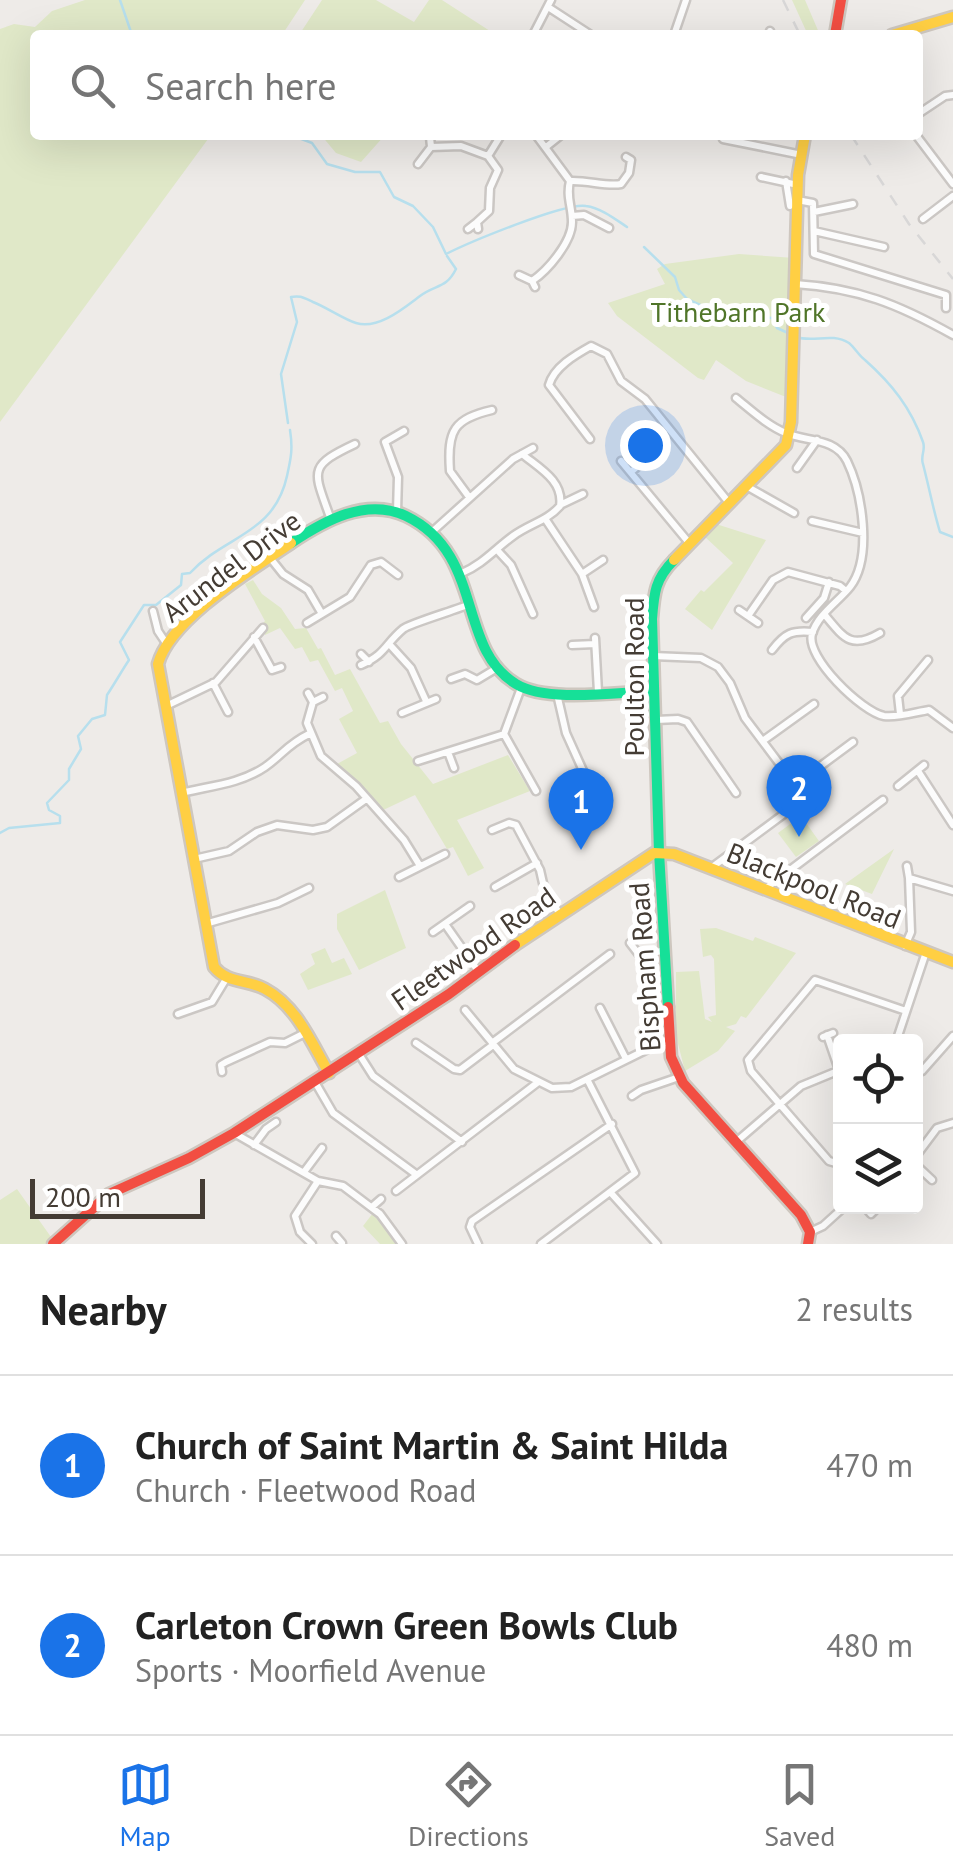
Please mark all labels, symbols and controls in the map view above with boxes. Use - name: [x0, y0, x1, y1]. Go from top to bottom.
- search box: [30, 30, 923, 140]
- icon: search: [65, 58, 120, 113]
- text: Search here: [145, 61, 337, 110]
- park label: Tithebarn Park: [651, 293, 826, 330]
- your location: [620, 420, 671, 471]
- street label: Arundel Drive: [154, 502, 308, 630]
- street label: Poulton Road: [615, 597, 652, 757]
- pin: 2: [766, 754, 832, 837]
- pin: 1: [548, 768, 614, 850]
- street label: Blackpool Road: [722, 833, 906, 937]
- street label: Fleetwood Road: [384, 878, 562, 1018]
- street label: Bispham Road: [620, 881, 668, 1053]
- map controls: [833, 1034, 923, 1214]
- button: locate: [833, 1034, 923, 1124]
- button: layers: [833, 1124, 923, 1214]
- scale bar: [30, 1174, 205, 1218]
- text: 200 m: [45, 1178, 121, 1215]
- text: Nearby: [40, 1282, 167, 1337]
- text: 2 results: [795, 1288, 913, 1330]
- text: Church of Saint Martin & Saint Hilda: [135, 1420, 728, 1469]
- text: 1: [63, 1444, 82, 1486]
- text: 470 m: [826, 1444, 913, 1486]
- text: Church · Fleetwood Road: [135, 1469, 476, 1511]
- text: Carleton Crown Green Bowls Club: [135, 1600, 678, 1649]
- text: 2: [63, 1624, 82, 1666]
- text: 480 m: [826, 1624, 913, 1666]
- text: Sports · Moorfield Avenue: [135, 1649, 486, 1691]
- tab: Map: [118, 1757, 173, 1854]
- tab: Directions: [408, 1757, 529, 1854]
- tab: Saved: [764, 1757, 835, 1854]

